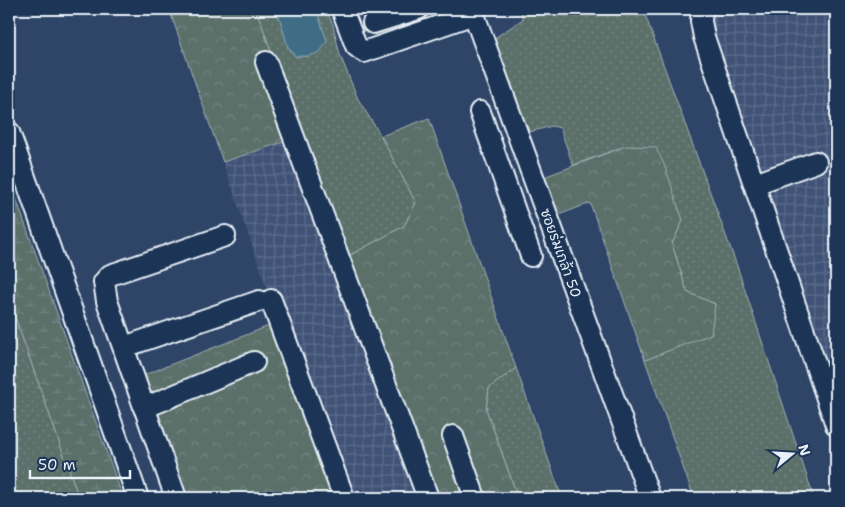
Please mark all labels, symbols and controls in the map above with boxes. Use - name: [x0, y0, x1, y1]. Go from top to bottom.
- street label: ซอยร่มเกล้า 50: [537, 206, 585, 300]
- north arrow: [768, 430, 818, 480]
- text: N: [794, 442, 815, 458]
- scale bar: [30, 447, 130, 479]
- text: 50 m: [38, 455, 76, 475]

